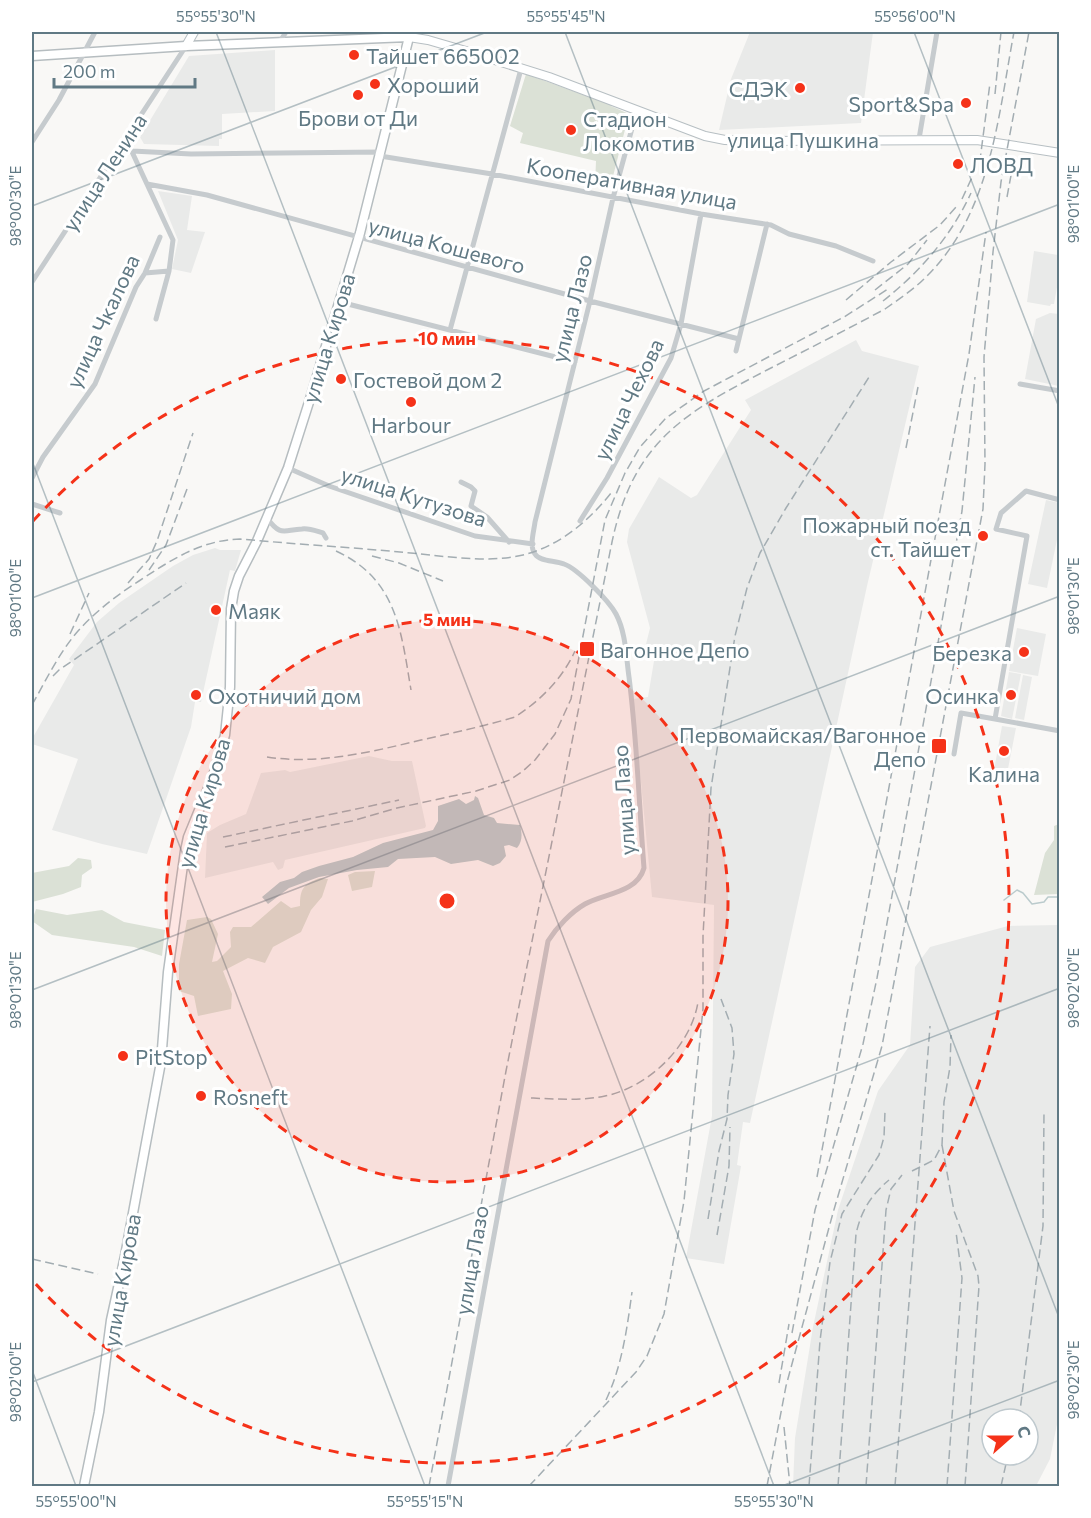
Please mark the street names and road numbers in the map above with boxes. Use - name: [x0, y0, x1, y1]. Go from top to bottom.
- street label: улица Ленина: [57, 109, 151, 235]
- street label: улица Пушкина: [727, 127, 879, 152]
- street label: Кооперативная улица: [525, 152, 739, 214]
- street label: улица Кошевого: [366, 212, 528, 278]
- street label: улица Чкалова: [60, 250, 144, 392]
- street label: улица Лазо: [545, 251, 597, 365]
- street label: улица Кирова: [296, 270, 360, 406]
- street label: улица Чехова: [588, 334, 668, 464]
- street label: улица Кутузова: [338, 461, 490, 531]
- street label: улица Кирова: [171, 735, 235, 871]
- street label: улица Лазо: [607, 744, 639, 856]
- street label: улица Лазо: [449, 1203, 493, 1317]
- street label: улица Кирова: [97, 1212, 145, 1348]

